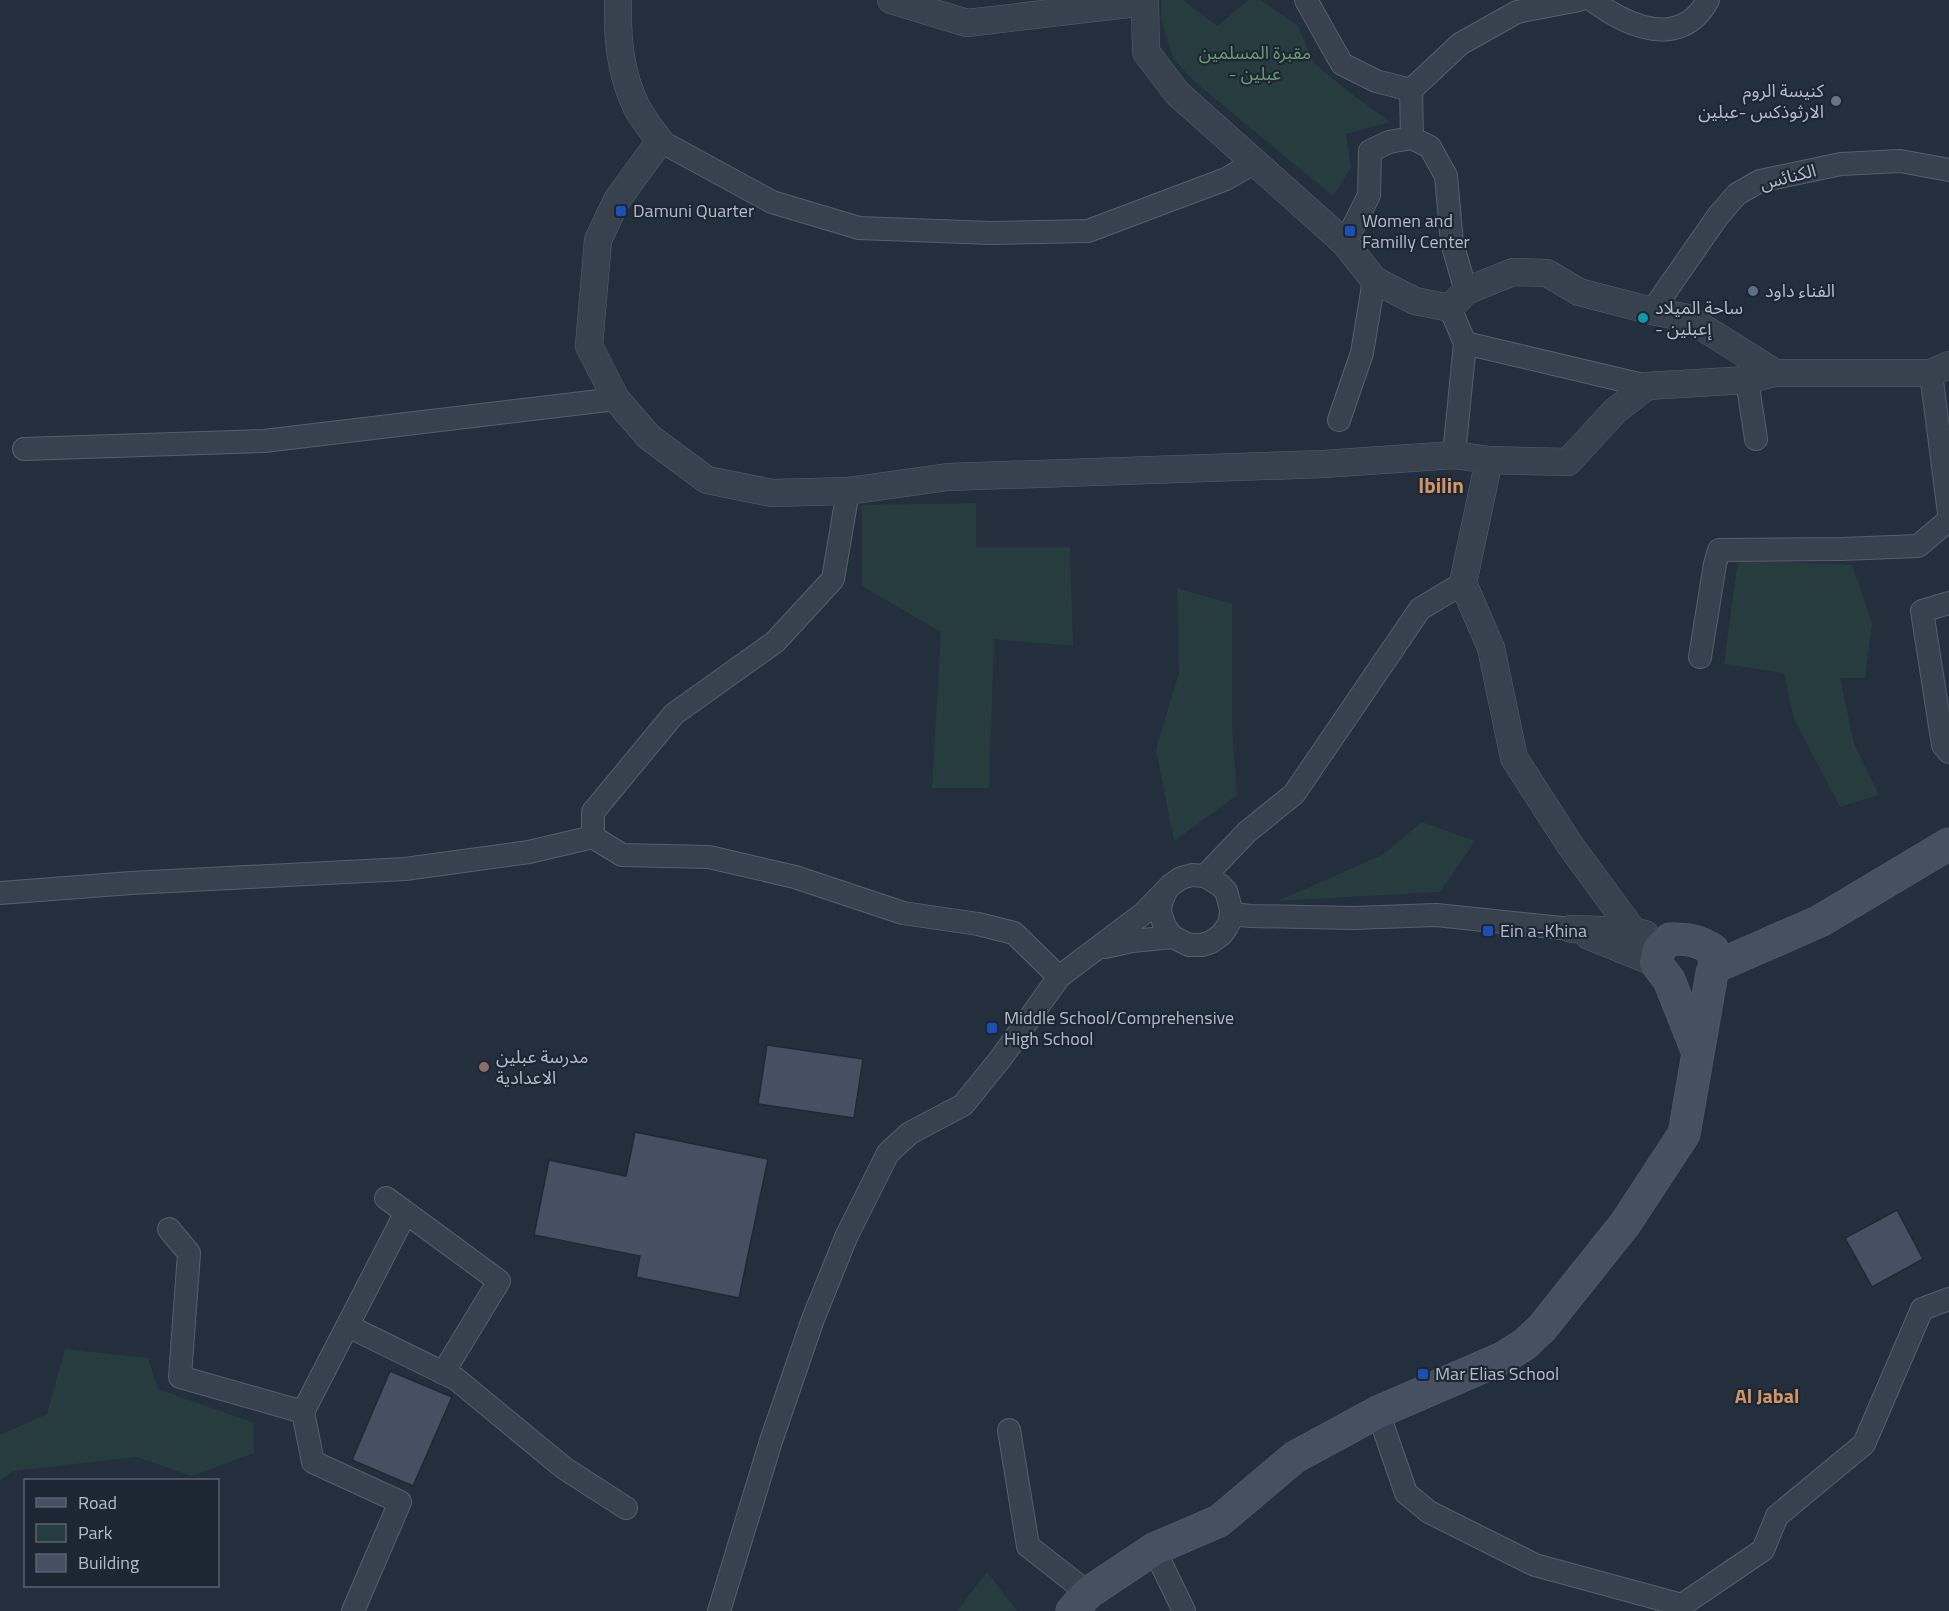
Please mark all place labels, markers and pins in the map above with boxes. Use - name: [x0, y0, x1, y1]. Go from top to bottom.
- place label: كنيسة الروم الارثوذكس -عبلين: [1698, 77, 1825, 125]
- marker: كنيسة الروم الارثوذكس -عبلين: [1829, 94, 1843, 108]
- place label: Damuni Quarter: [633, 197, 754, 224]
- marker: Damuni Quarter: [614, 204, 628, 218]
- place label: Women and Familly Center: [1362, 207, 1470, 255]
- marker: Women and Familly Center: [1343, 224, 1357, 238]
- place label: الفناء داود: [1765, 277, 1835, 304]
- marker: الفناء داود: [1746, 284, 1760, 298]
- place label: ساحة الميلاد - إعبلين: [1655, 294, 1743, 342]
- marker: ساحة الميلاد - إعبلين: [1636, 311, 1650, 325]
- place label: Ein a-Khina: [1500, 917, 1587, 944]
- marker: Ein a-Khina: [1481, 924, 1495, 938]
- place label: Middle School/Comprehensive High School: [1004, 1004, 1234, 1052]
- marker: Middle School/Comprehensive High School: [985, 1021, 999, 1035]
- place label: مدرسة عبلين الاعدادية: [496, 1043, 588, 1091]
- marker: مدرسة عبلين الاعدادية: [477, 1060, 491, 1074]
- place label: Mar Elias School: [1435, 1360, 1559, 1387]
- marker: Mar Elias School: [1416, 1367, 1430, 1381]

